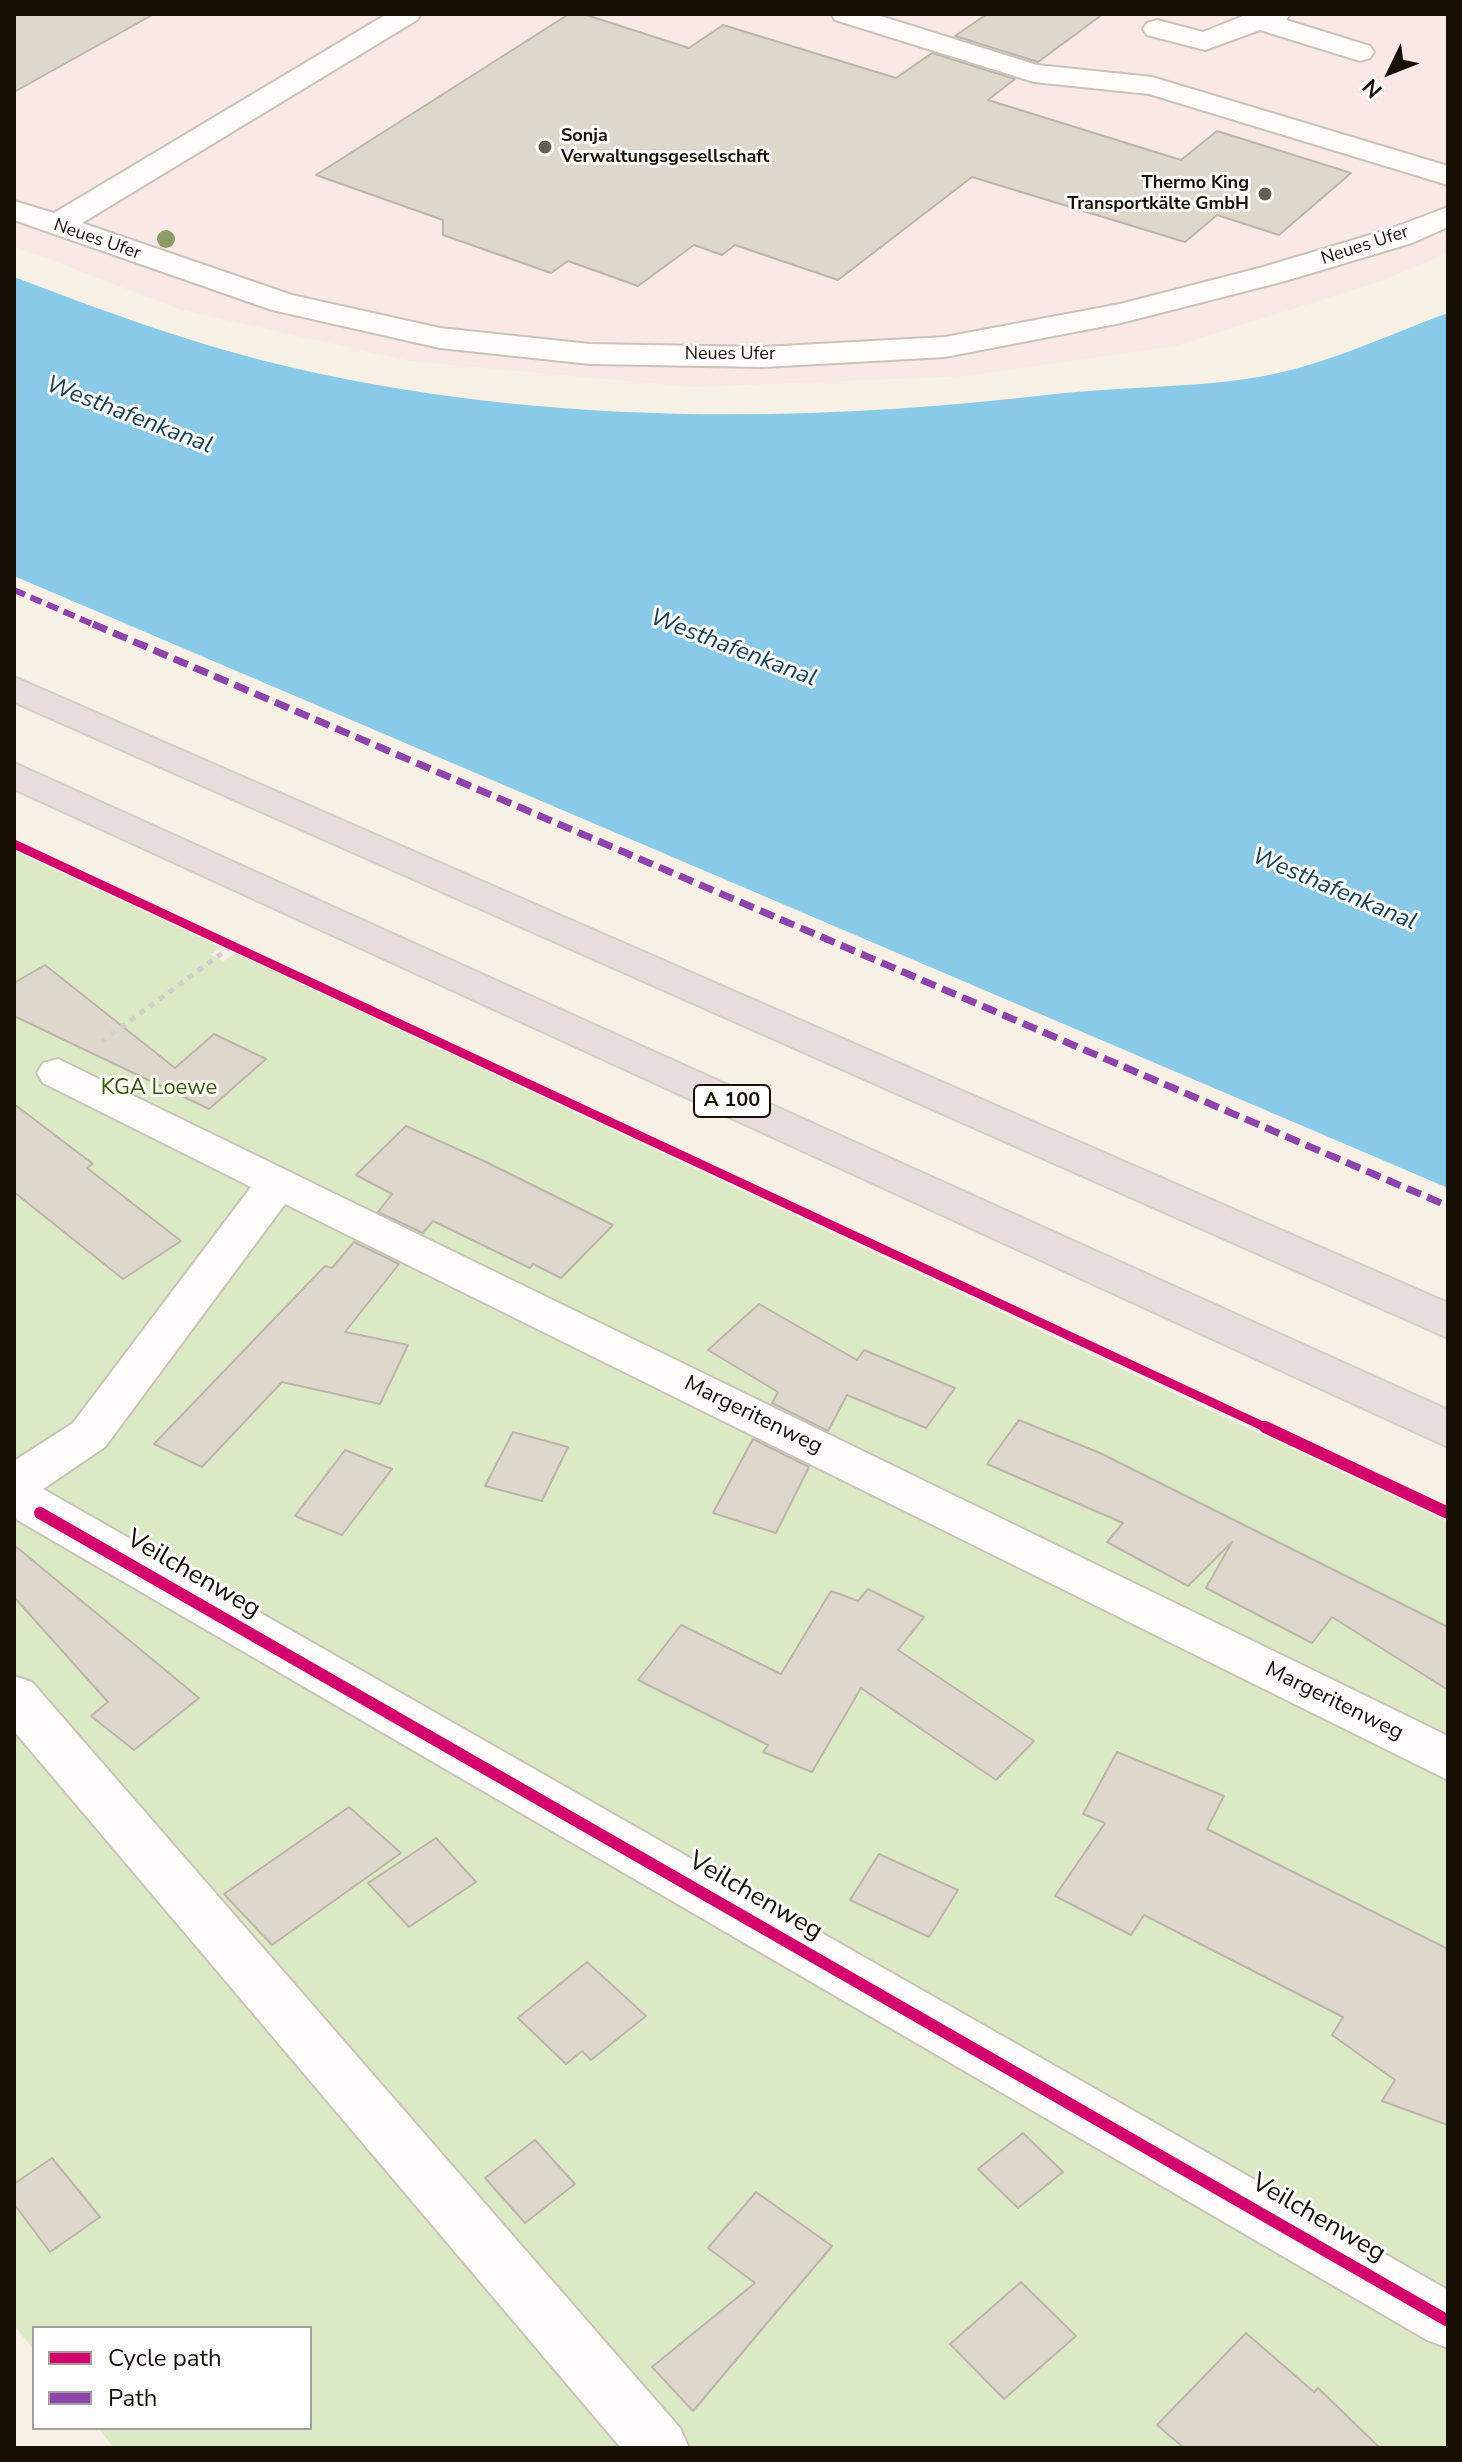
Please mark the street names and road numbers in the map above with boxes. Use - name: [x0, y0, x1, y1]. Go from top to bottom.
- street label: Neues Ufer: [51, 215, 143, 265]
- street label: Neues Ufer: [1319, 222, 1411, 270]
- street label: Neues Ufer: [685, 344, 775, 366]
- road number: A 100: [694, 1085, 770, 1117]
- street label: Margeritenweg: [680, 1371, 826, 1461]
- street label: Veilchenweg: [120, 1524, 266, 1626]
- street label: Margeritenweg: [1261, 1657, 1407, 1747]
- street label: Veilchenweg: [682, 1846, 828, 1948]
- street label: Veilchenweg: [1245, 2168, 1391, 2270]

